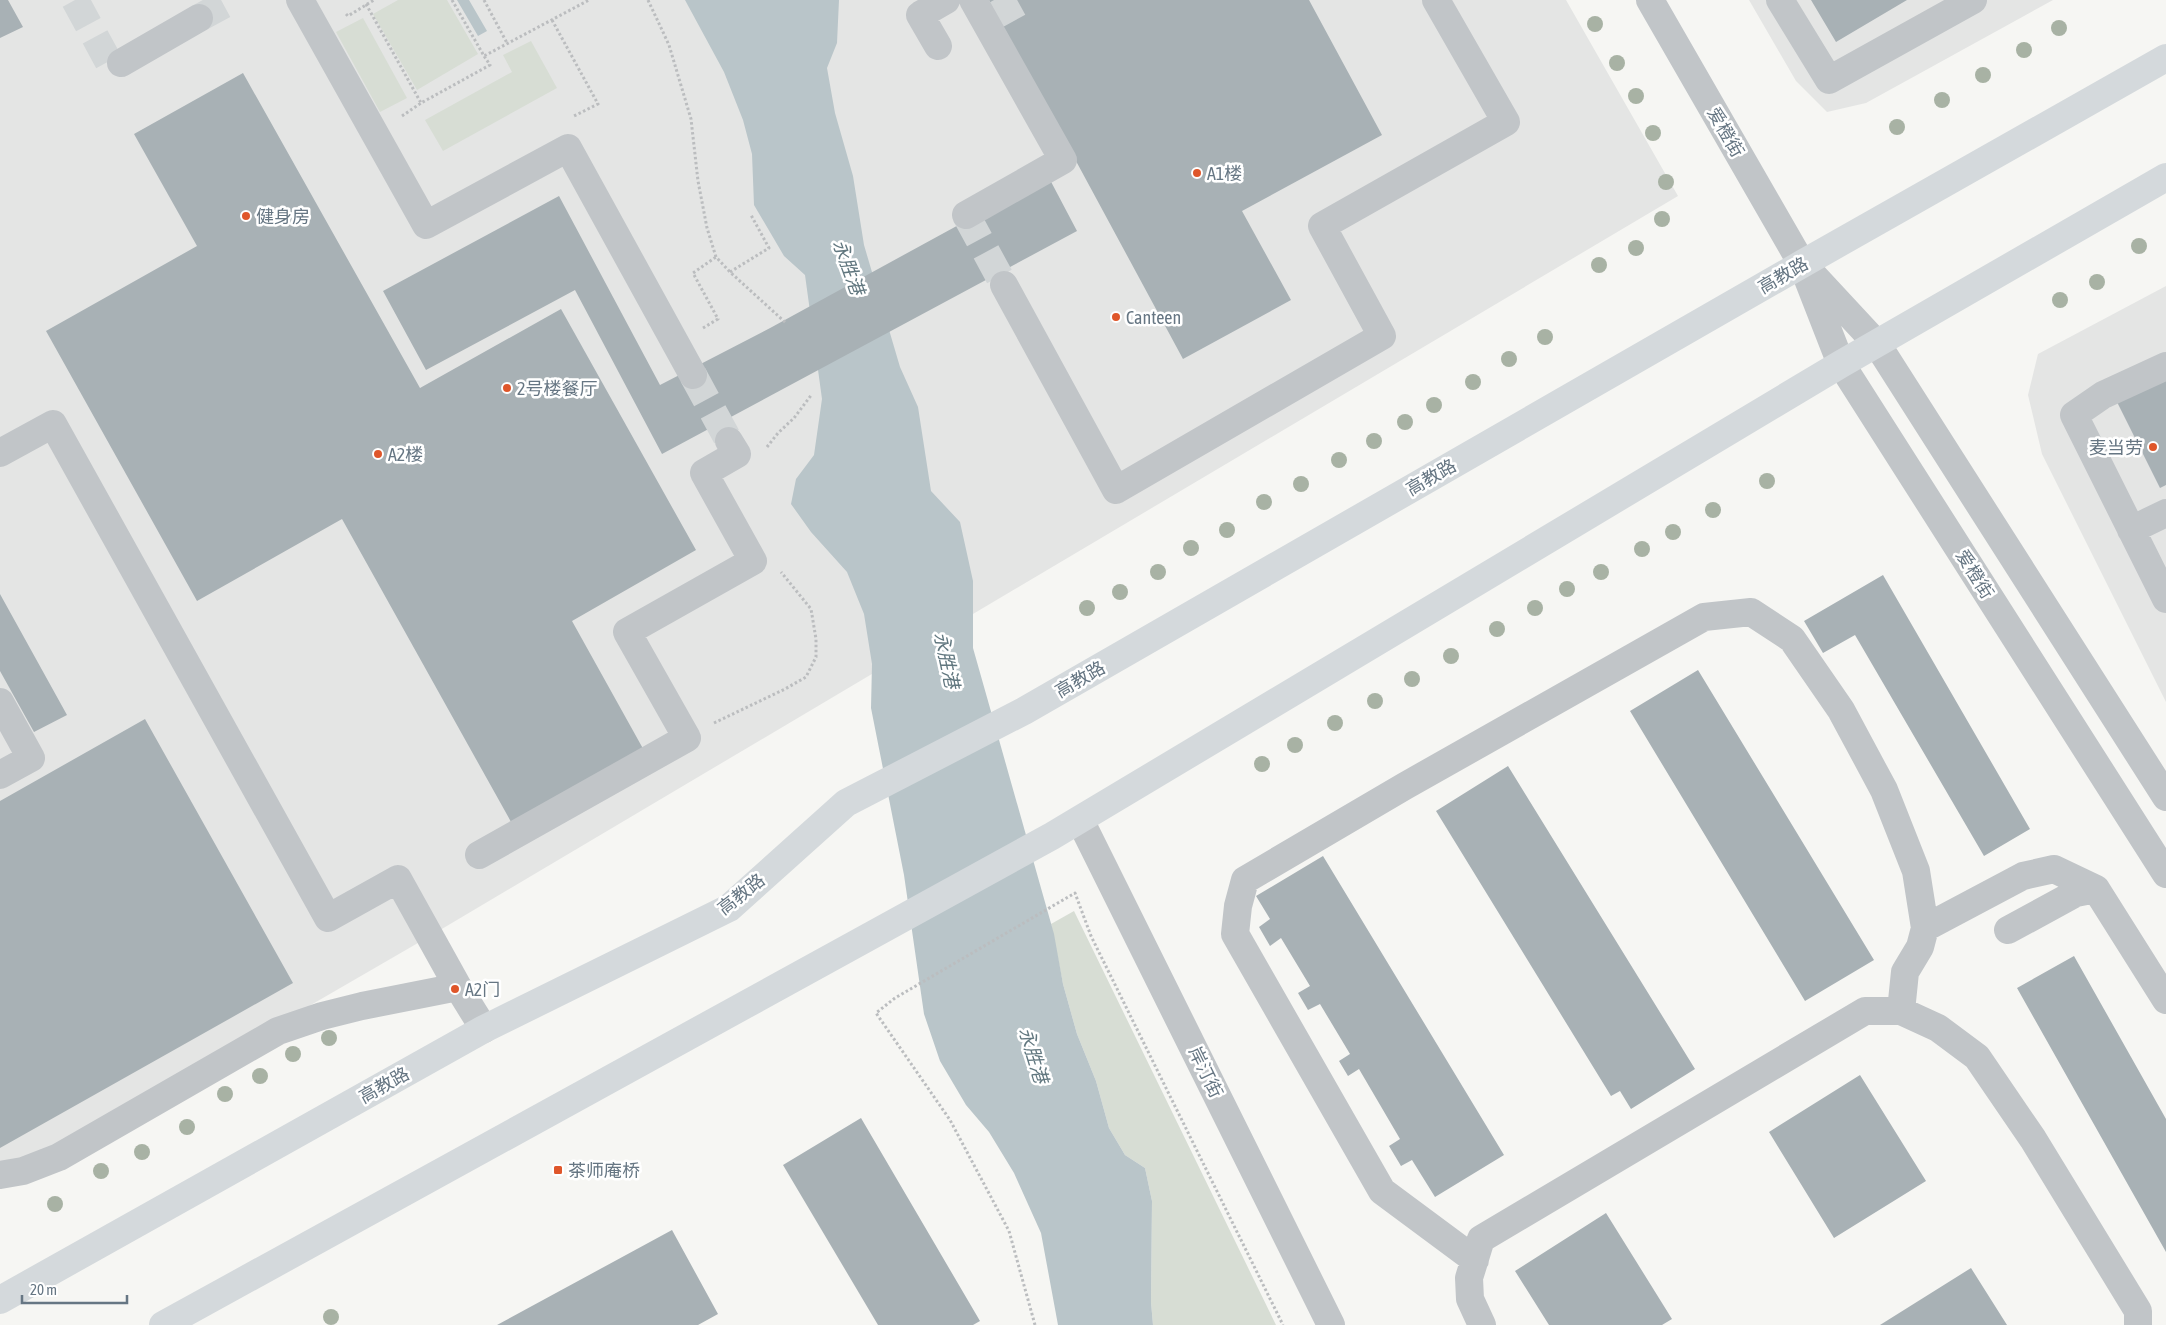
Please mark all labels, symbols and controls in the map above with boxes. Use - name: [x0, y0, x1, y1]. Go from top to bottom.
- street label: 爱橙街: [1703, 103, 1749, 161]
- place label: A1楼: [1207, 163, 1242, 184]
- marker: A1楼: [1191, 167, 1203, 179]
- place label: 健身房: [256, 206, 310, 227]
- marker: 健身房: [240, 210, 252, 222]
- water label: 永胜港: [829, 236, 870, 300]
- street label: 高教路: [1754, 252, 1812, 298]
- place label: Canteen: [1126, 307, 1181, 328]
- marker: Canteen: [1110, 311, 1122, 323]
- place label: 2号楼餐厅: [517, 378, 597, 399]
- marker: 2号楼餐厅: [501, 382, 513, 394]
- place label: 麦当劳: [2089, 437, 2143, 458]
- marker: 麦当劳: [2147, 441, 2159, 453]
- place label: A2楼: [388, 444, 423, 465]
- marker: A2楼: [372, 448, 384, 460]
- street label: 高教路: [1402, 454, 1460, 500]
- street label: 爱橙街: [1952, 546, 1998, 602]
- water label: 永胜港: [930, 630, 964, 693]
- street label: 高教路: [1051, 656, 1109, 702]
- street label: 高教路: [713, 869, 769, 919]
- place label: A2门: [465, 979, 500, 1000]
- marker: A2门: [449, 983, 461, 995]
- water label: 永胜港: [1015, 1025, 1054, 1088]
- street label: 岸汀街: [1185, 1043, 1227, 1101]
- street label: 高教路: [355, 1063, 413, 1107]
- place label: 茶师庵桥: [568, 1160, 640, 1181]
- marker: 茶师庵桥: [552, 1164, 564, 1176]
- scale bar: [22, 1272, 128, 1304]
- text: 20 m: [30, 1281, 57, 1298]

